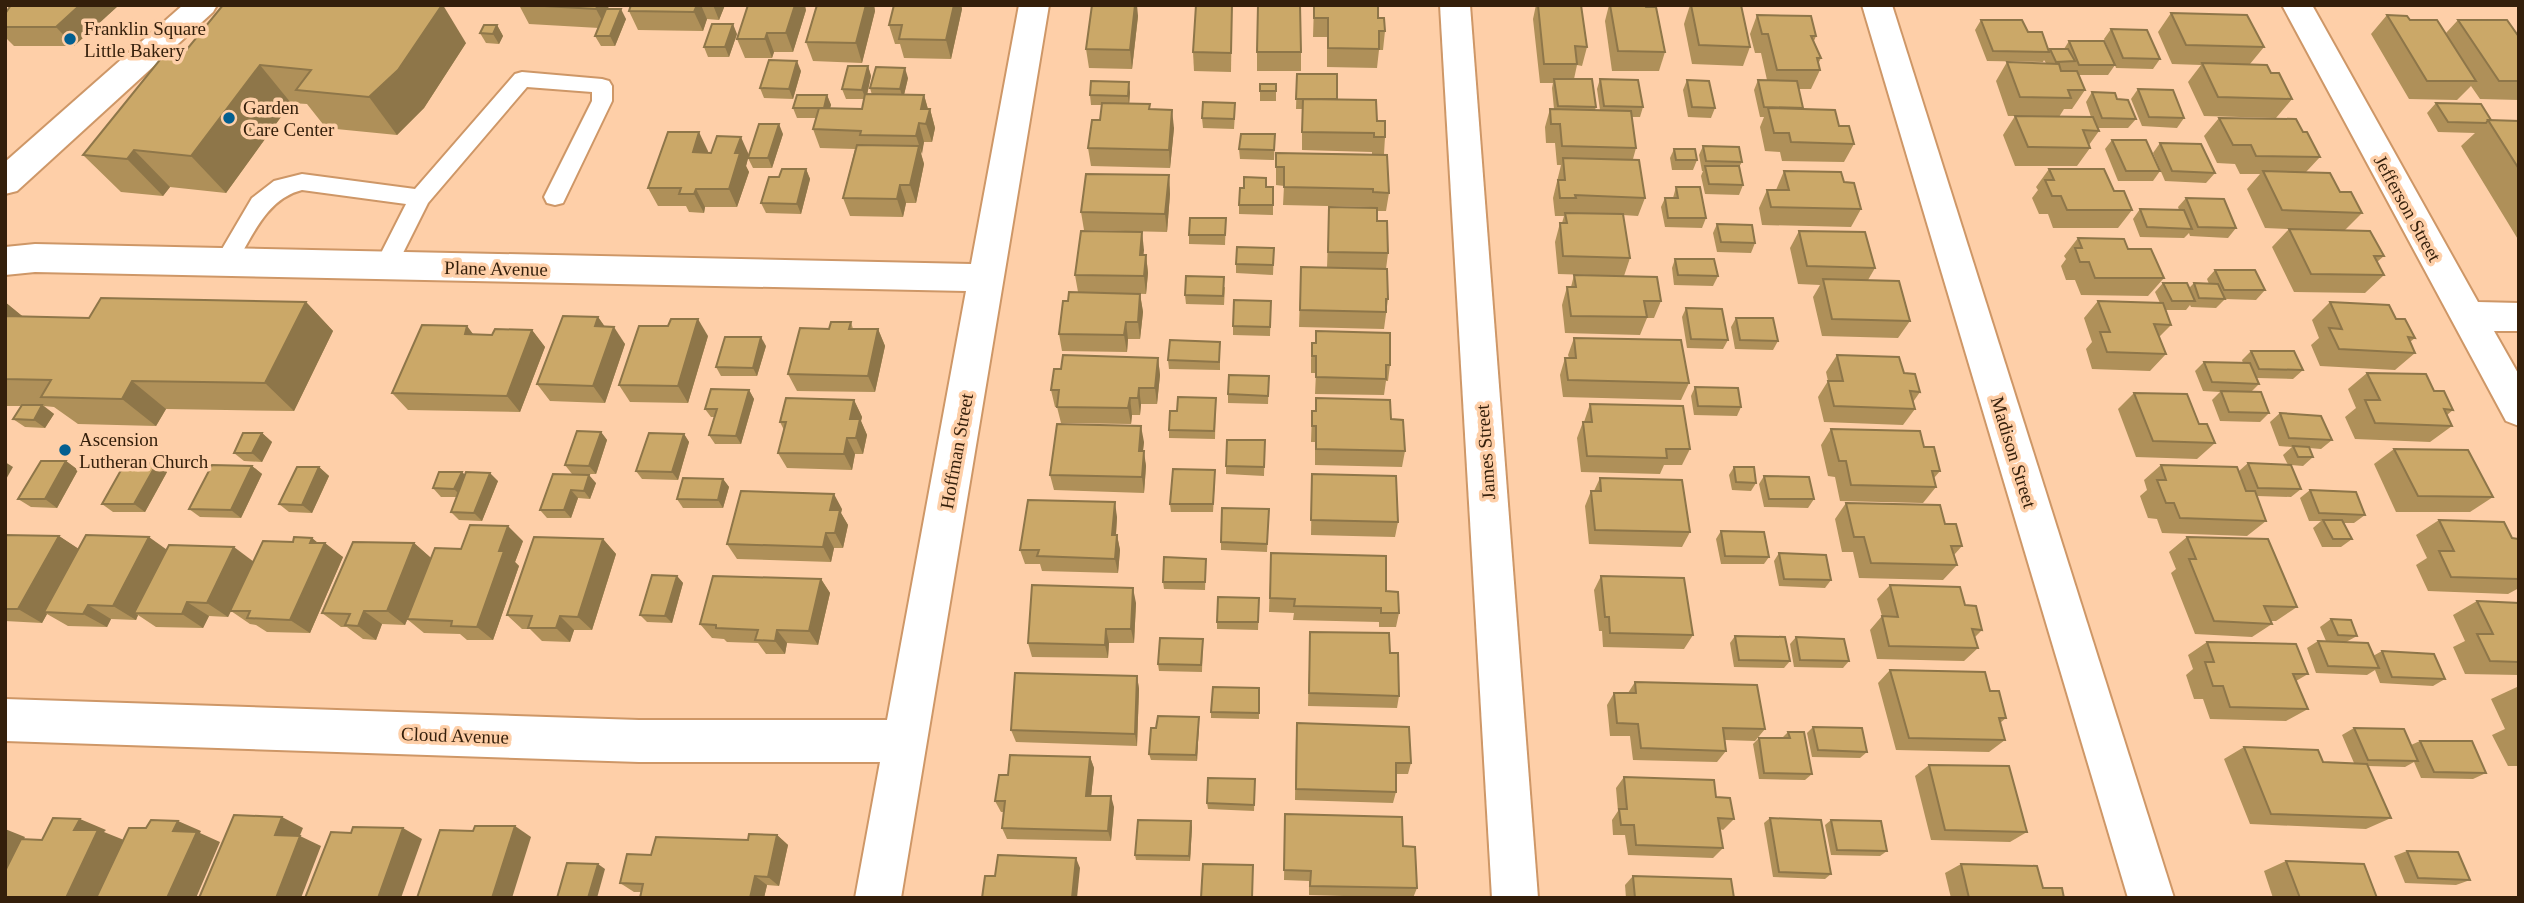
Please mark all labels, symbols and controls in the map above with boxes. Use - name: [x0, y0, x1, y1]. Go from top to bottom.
- place label: Franklin Square Little Bakery: [84, 18, 206, 61]
- marker: Franklin Square Little Bakery: [62, 31, 78, 47]
- place label: Garden Care Center: [243, 97, 335, 140]
- marker: Garden Care Center: [221, 110, 237, 126]
- street label: Jefferson Street: [2370, 151, 2446, 266]
- street label: Plane Avenue: [444, 257, 548, 280]
- street label: Hoffman Street: [936, 391, 977, 511]
- street label: Madison Street: [1987, 394, 2041, 511]
- street label: James Street: [1472, 403, 1499, 500]
- place label: Ascension Lutheran Church: [79, 429, 209, 472]
- marker: Ascension Lutheran Church: [57, 442, 73, 458]
- street label: Cloud Avenue: [401, 723, 509, 748]

